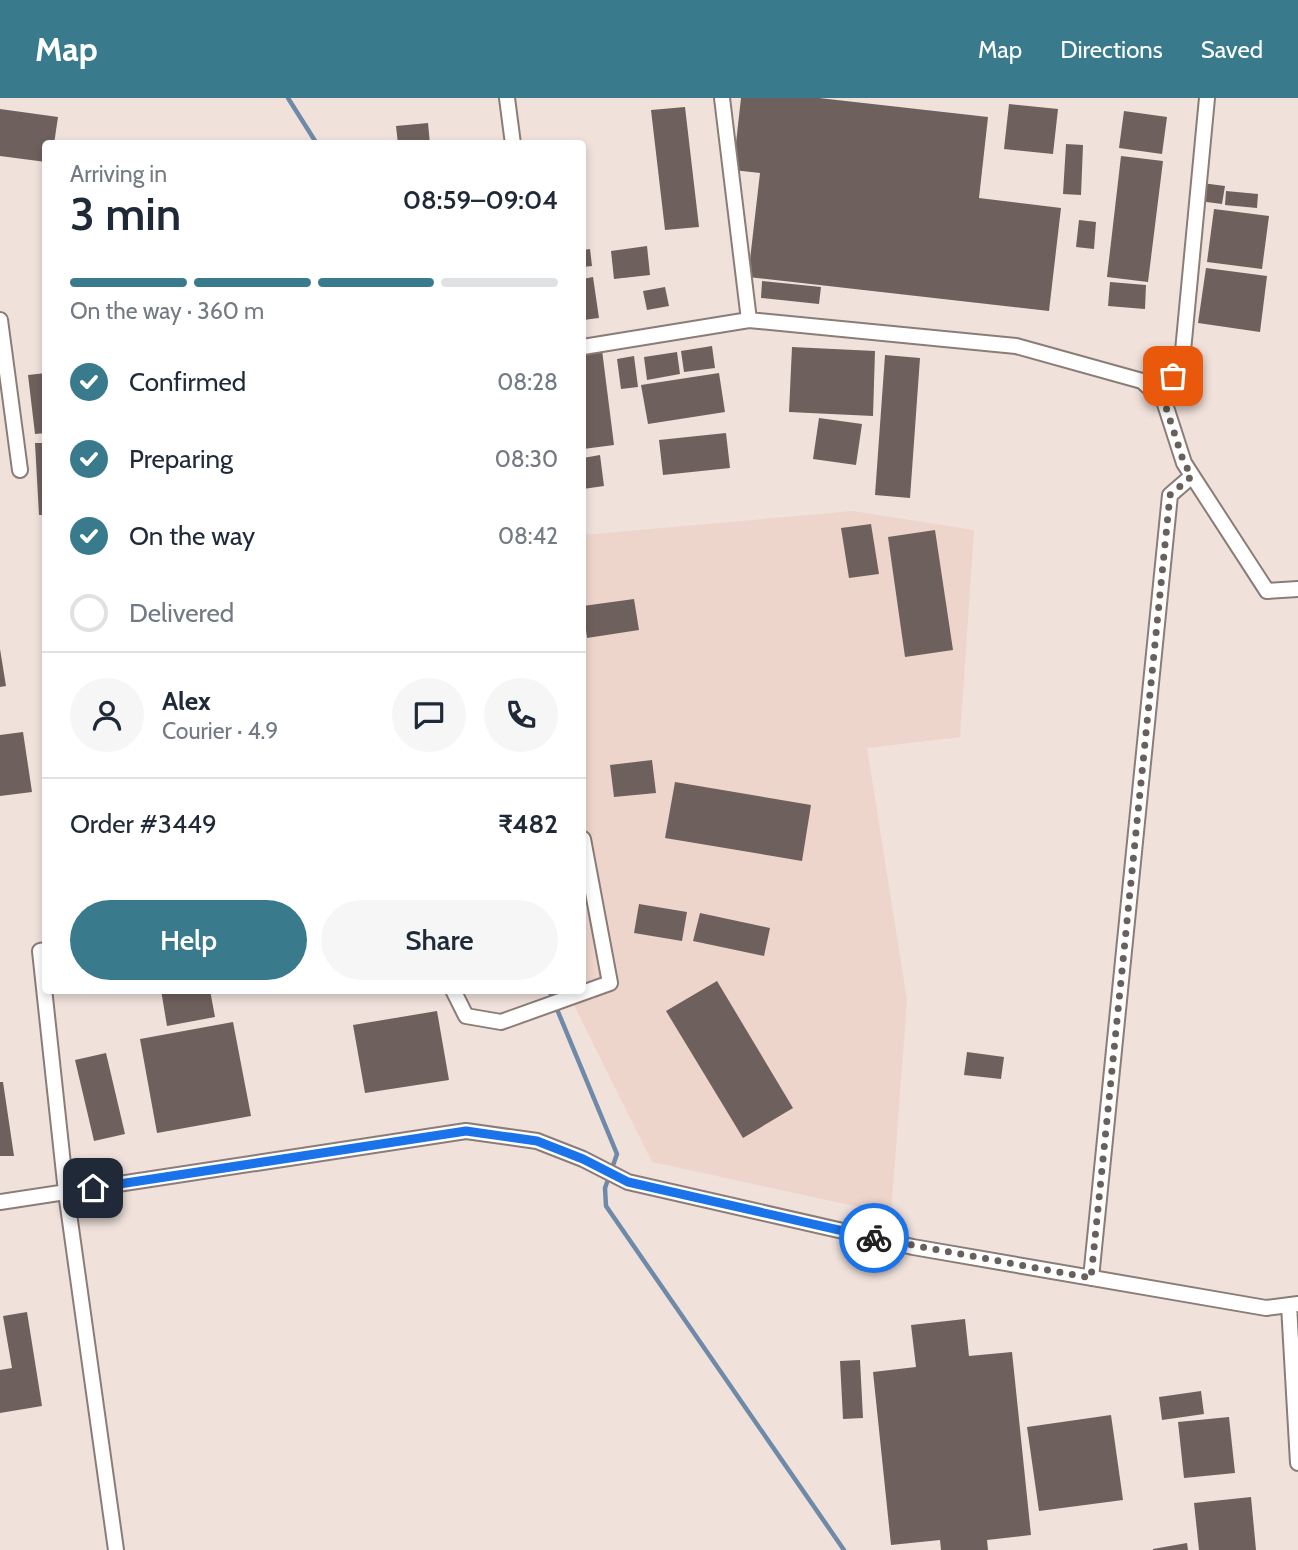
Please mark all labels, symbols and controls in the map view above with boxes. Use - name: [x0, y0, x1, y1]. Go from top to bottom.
- text: Map: [35, 29, 98, 69]
- text: Map: [978, 35, 1022, 64]
- text: Directions: [1060, 35, 1163, 64]
- text: Saved: [1201, 35, 1263, 64]
- text: Arriving in: [70, 160, 167, 188]
- text: 08:59–09:04: [403, 184, 558, 216]
- text: 3 min: [70, 186, 181, 242]
- text: On the way · 360 m: [70, 297, 264, 325]
- pin: [1143, 346, 1203, 406]
- icon: bag: [1154, 357, 1192, 395]
- icon: check: [70, 363, 108, 401]
- text: Confirmed: [129, 366, 246, 398]
- text: 08:28: [497, 368, 558, 396]
- icon: check: [70, 440, 108, 478]
- text: Preparing: [129, 443, 233, 475]
- text: 08:30: [495, 445, 558, 473]
- icon: check: [70, 517, 108, 555]
- text: On the way: [129, 520, 255, 552]
- text: 08:42: [498, 522, 558, 550]
- text: Delivered: [129, 597, 234, 629]
- button: person: [70, 678, 144, 752]
- button: chat: [392, 678, 466, 752]
- button: phone: [484, 678, 558, 752]
- text: Alex: [162, 685, 211, 717]
- text: Courier · 4.9: [162, 717, 278, 745]
- text: Order #3449: [70, 808, 217, 840]
- text: ₹482: [498, 808, 558, 840]
- button: Help: [70, 900, 307, 980]
- button: Share: [321, 900, 558, 980]
- pin: [63, 1158, 123, 1218]
- icon: home: [74, 1169, 112, 1207]
- courier: [839, 1203, 909, 1273]
- icon: bike: [855, 1219, 893, 1257]

